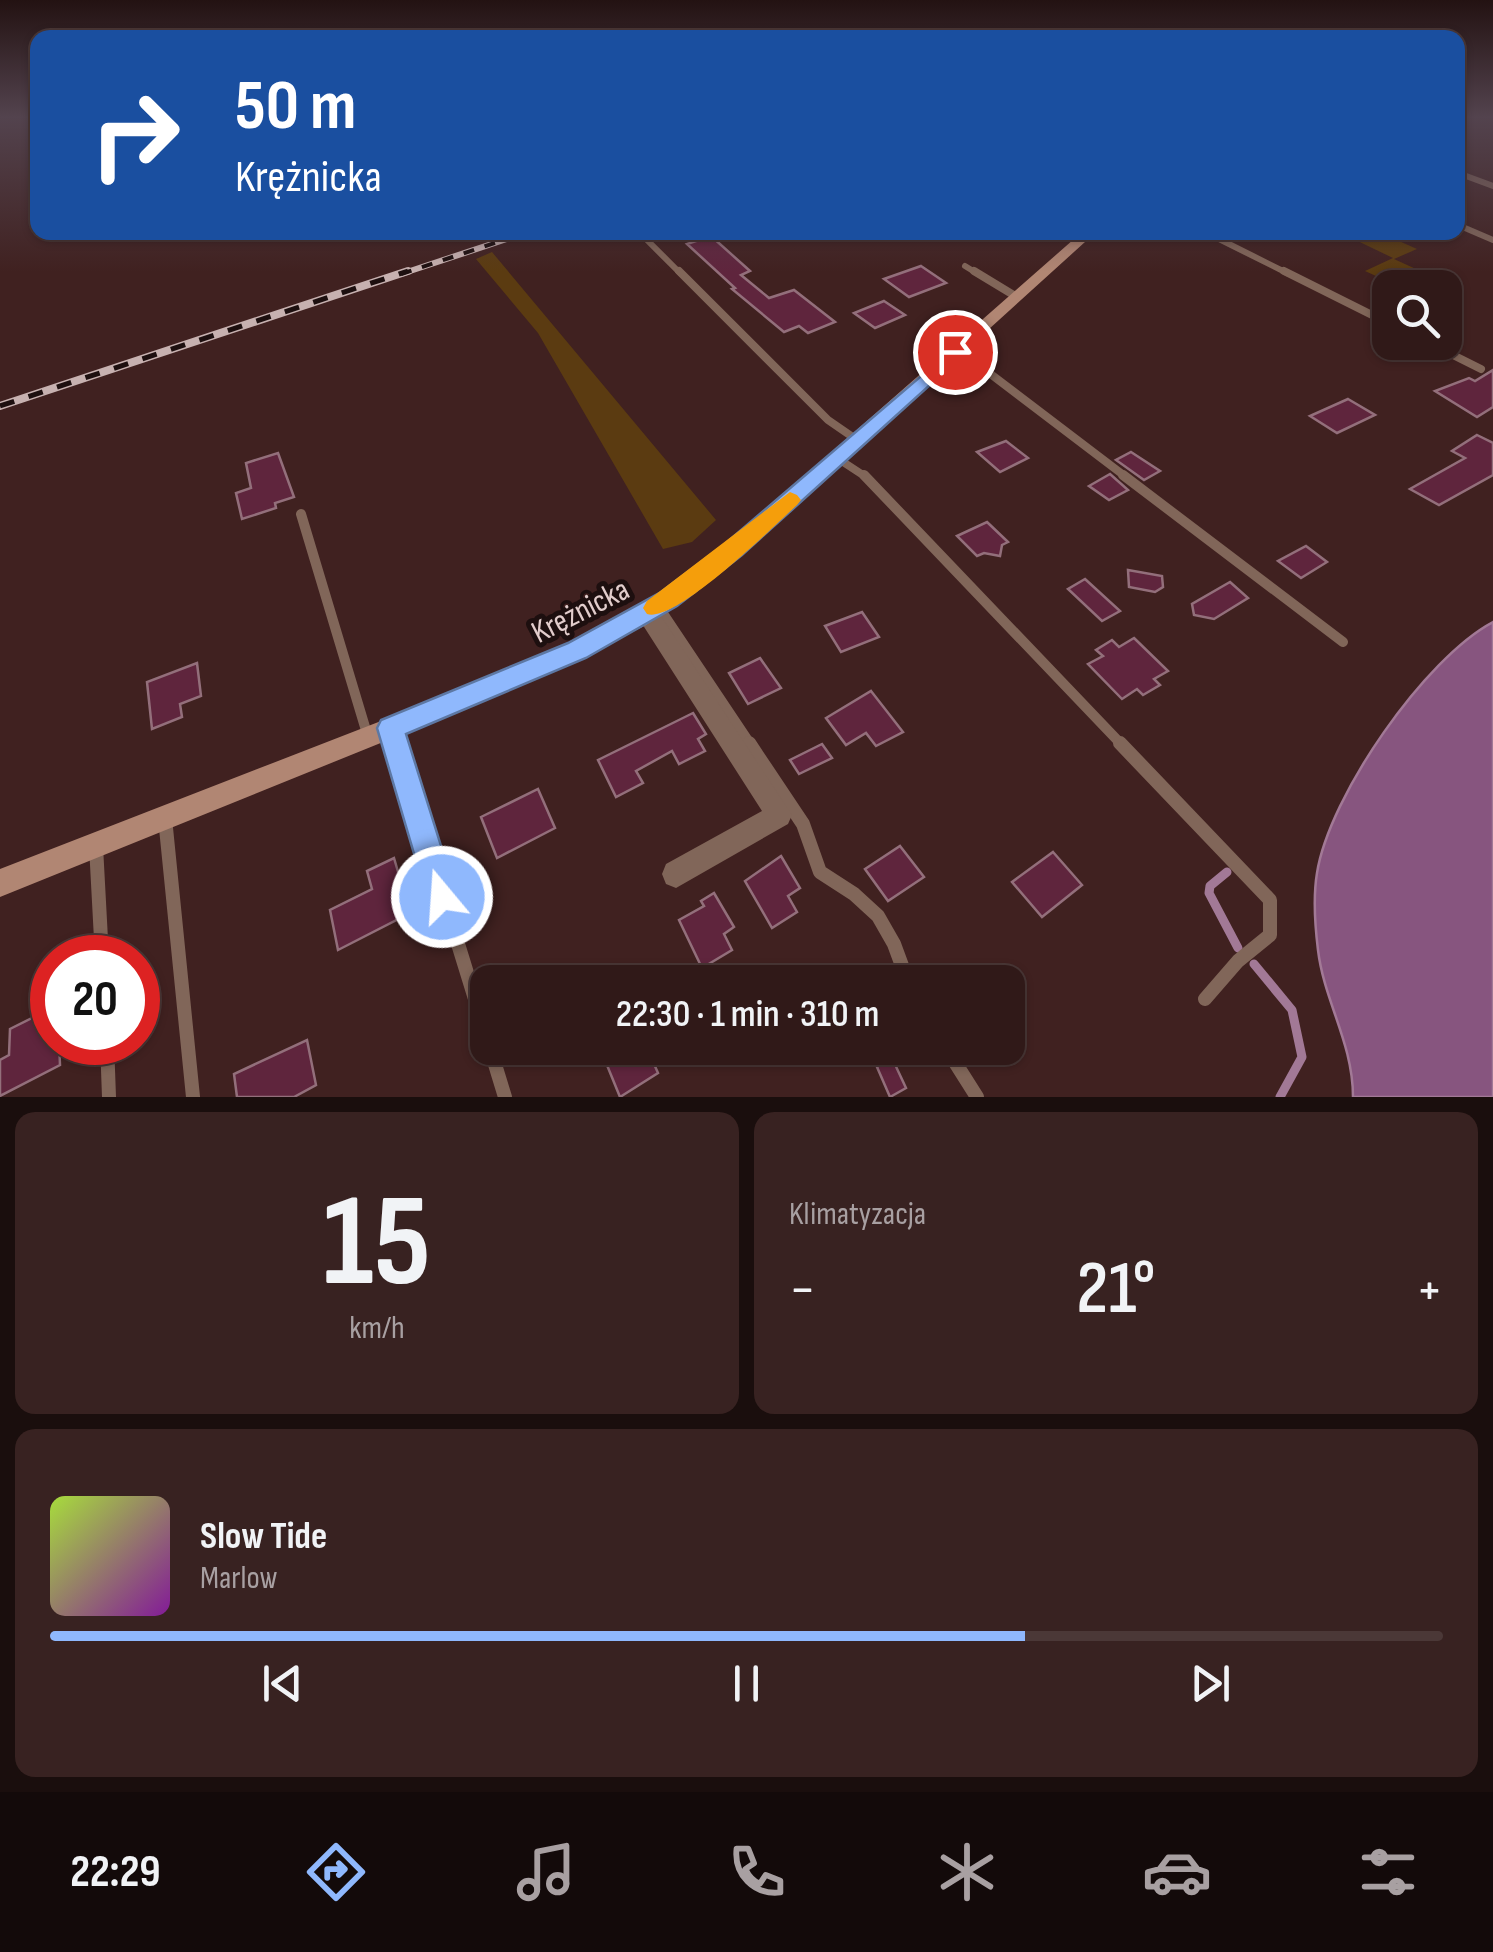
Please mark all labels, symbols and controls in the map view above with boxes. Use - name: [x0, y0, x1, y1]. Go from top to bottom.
- text: 50 m: [235, 65, 356, 149]
- icon: right: [70, 70, 200, 200]
- text: Krężnicka: [235, 150, 382, 205]
- map controls: [1372, 270, 1462, 360]
- button: search: [1372, 270, 1462, 360]
- pin: [913, 310, 998, 395]
- icon: arrive: [928, 325, 983, 380]
- street label: Krężnicka: [525, 570, 636, 652]
- position arrow: [390, 845, 494, 949]
- speed limit sign: 20: [30, 935, 160, 1065]
- text: 22:30 · 1 min · 310 m: [616, 992, 879, 1037]
- text: 15: [323, 1166, 431, 1322]
- text: Klimatyzacja: [789, 1195, 926, 1234]
- text: 21°: [1076, 1244, 1156, 1335]
- text: −: [789, 1257, 816, 1324]
- text: +: [1416, 1257, 1443, 1324]
- text: km/h: [349, 1309, 405, 1348]
- text: Slow Tide: [200, 1514, 327, 1559]
- text: Marlow: [200, 1559, 278, 1598]
- icon: previous: [255, 1656, 310, 1711]
- icon: pause: [719, 1656, 774, 1711]
- icon: next: [1183, 1656, 1238, 1711]
- icon: directions: [301, 1837, 371, 1907]
- icon: music: [511, 1837, 581, 1907]
- icon: phone: [722, 1837, 792, 1907]
- icon: climate: [932, 1837, 1002, 1907]
- icon: car: [1142, 1837, 1212, 1907]
- icon: filters: [1353, 1837, 1423, 1907]
- text: 22:29: [70, 1845, 161, 1900]

